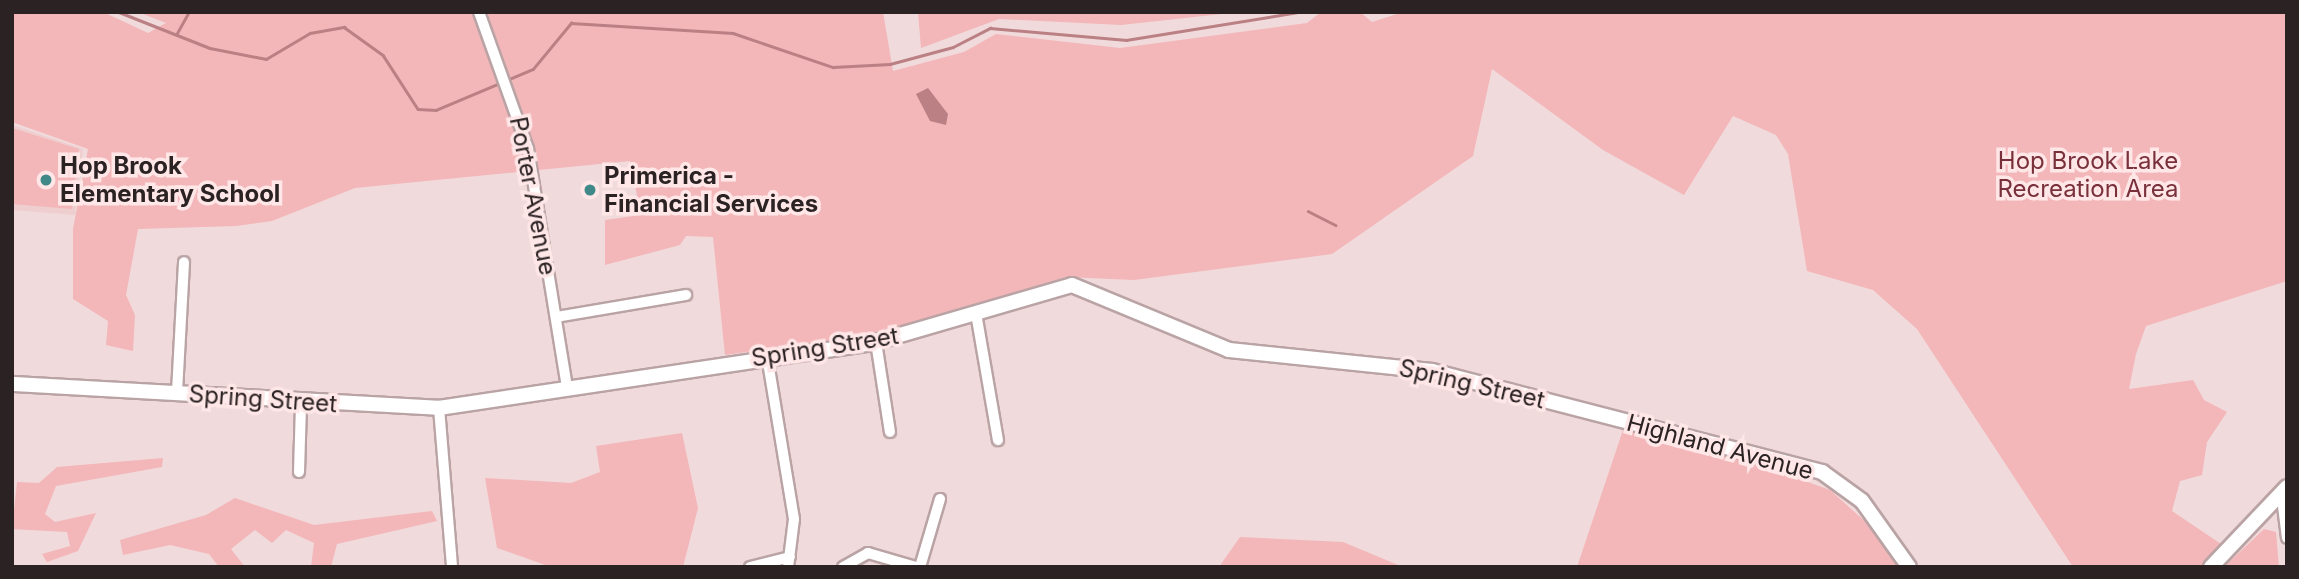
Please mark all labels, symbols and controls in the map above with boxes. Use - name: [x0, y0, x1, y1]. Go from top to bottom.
- street label: Porter Avenue: [504, 114, 562, 278]
- park label: Hop Brook Lake Recreation Area: [1997, 147, 2179, 203]
- place label: Hop Brook Elementary School: [60, 152, 280, 208]
- place label: Primerica - Financial Services: [604, 162, 818, 218]
- marker: Hop Brook Elementary School: [38, 172, 54, 188]
- marker: Primerica - Financial Services: [582, 182, 598, 198]
- street label: Spring Street: [749, 321, 901, 373]
- street label: Spring Street: [1396, 353, 1548, 415]
- street label: Spring Street: [188, 379, 338, 419]
- street label: Highland Avenue: [1624, 408, 1816, 486]

